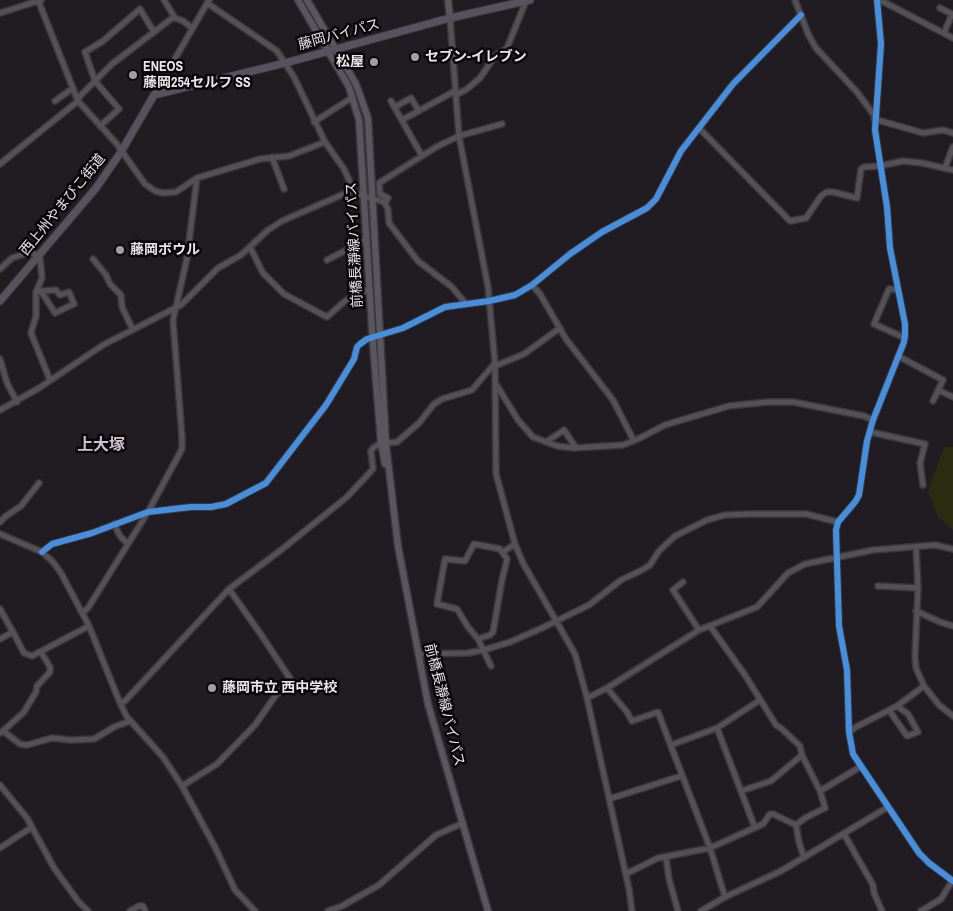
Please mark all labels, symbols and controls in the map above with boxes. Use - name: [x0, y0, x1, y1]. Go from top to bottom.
- street label: 藤岡バイパス: [296, 16, 382, 54]
- place label: セブン-イレブン: [425, 49, 527, 65]
- marker: セブン-イレブン: [409, 51, 421, 63]
- place label: 松屋: [336, 54, 364, 70]
- marker: 松屋: [368, 56, 380, 68]
- place label: ENEOS 藤岡254セルフ SS: [143, 59, 251, 92]
- marker: ENEOS 藤岡254セルフ SS: [127, 69, 139, 81]
- street label: 西上州やまびこ街道: [17, 151, 109, 259]
- street label: 前橋長瀞線バイパス: [343, 182, 367, 308]
- place label: 藤岡ボウル: [130, 242, 200, 258]
- marker: 藤岡ボウル: [114, 244, 126, 256]
- district label: 上大塚: [77, 436, 125, 456]
- street label: 前橋長瀞線バイパス: [421, 642, 467, 768]
- place label: 藤岡市立 西中学校: [222, 680, 337, 696]
- marker: 藤岡市立 西中学校: [206, 682, 218, 694]

